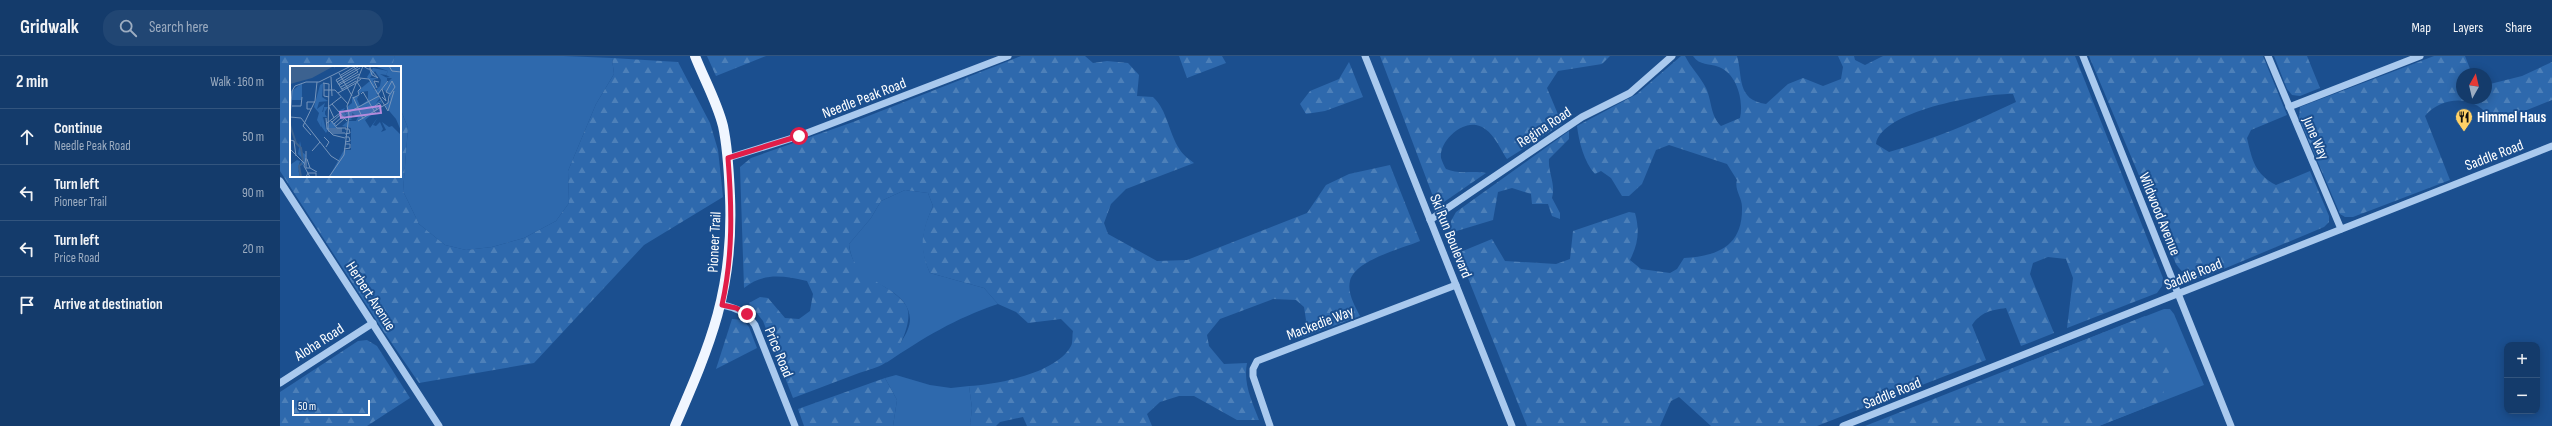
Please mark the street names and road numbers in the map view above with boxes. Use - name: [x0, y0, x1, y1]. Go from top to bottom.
- street label: Needle Peak Road: [820, 74, 909, 123]
- street label: Regina Road: [1513, 103, 1575, 152]
- street label: June Way: [2298, 113, 2333, 163]
- street label: Saddle Road: [2462, 136, 2526, 175]
- street label: Wildwood Avenue: [2134, 170, 2185, 258]
- street label: Ski Run Boulevard: [1425, 191, 1476, 281]
- street label: Pioneer Trail: [703, 211, 726, 273]
- street label: Saddle Road: [2161, 254, 2225, 295]
- street label: Herbert Avenue: [341, 258, 400, 334]
- street label: Mackedie Way: [1284, 302, 1357, 345]
- street label: Aloha Road: [290, 319, 348, 366]
- street label: Price Road: [760, 324, 797, 380]
- street label: Saddle Road: [1860, 373, 1924, 414]

